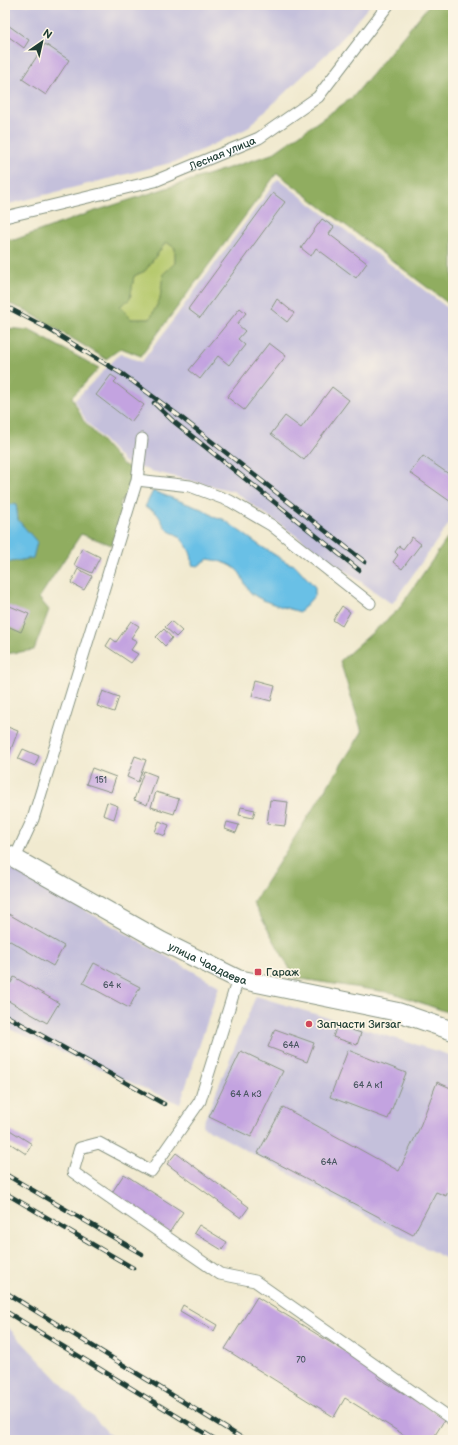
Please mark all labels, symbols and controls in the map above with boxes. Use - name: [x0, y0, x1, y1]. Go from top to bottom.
- north arrow: [22, 22, 62, 62]
- text: N: [40, 26, 54, 42]
- street label: Лесная улица: [186, 133, 258, 173]
- house number: 151: [95, 775, 107, 786]
- street label: улица Чаадаева: [166, 939, 248, 987]
- place label: Гараж: [266, 966, 299, 979]
- marker: Гараж: [253, 967, 263, 977]
- house number: 64 к: [103, 980, 121, 991]
- place label: Запчасти Зигзаг: [317, 1018, 402, 1031]
- marker: Запчасти Зигзаг: [304, 1019, 314, 1029]
- house number: 64А: [283, 1040, 300, 1051]
- house number: 64 А к1: [353, 1080, 383, 1091]
- house number: 64 А к3: [230, 1089, 262, 1100]
- house number: 64А: [321, 1157, 338, 1168]
- house number: 70: [296, 1355, 306, 1366]

